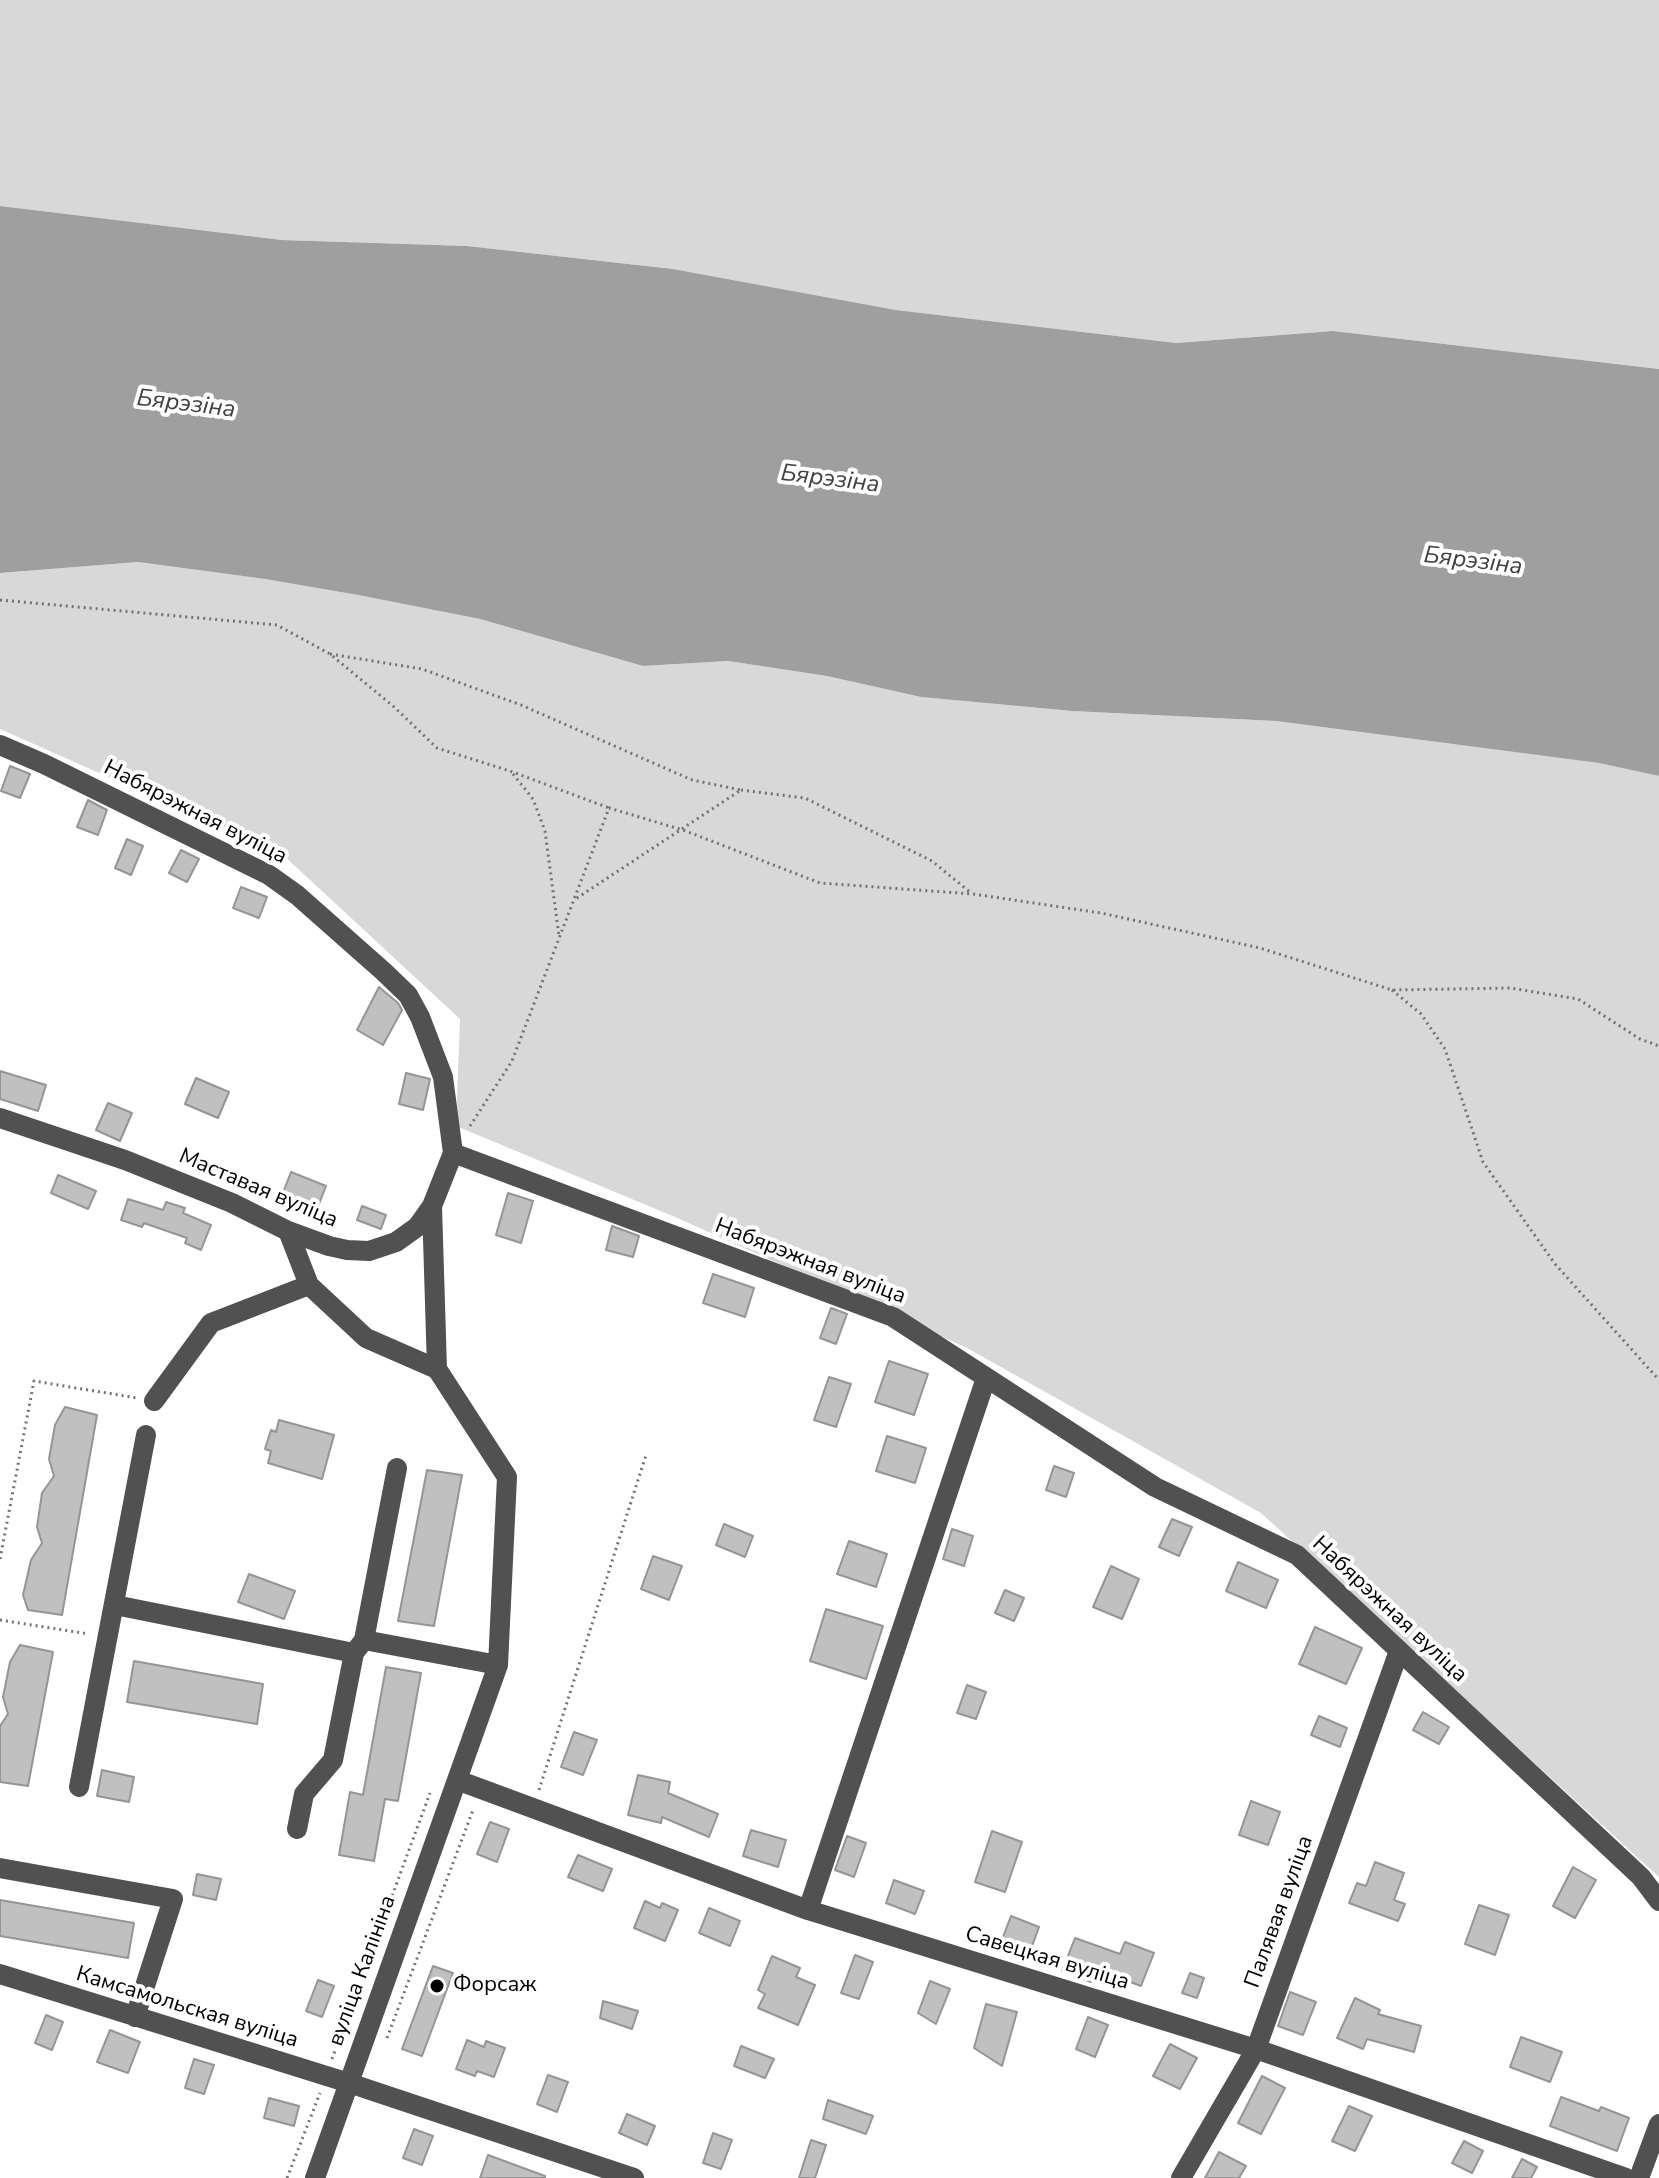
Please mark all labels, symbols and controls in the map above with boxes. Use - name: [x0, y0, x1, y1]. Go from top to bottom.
- water label: Бярэзіна: [135, 385, 237, 425]
- water label: Бярэзіна: [779, 460, 881, 500]
- water label: Бярэзіна: [1422, 542, 1524, 582]
- street label: Набярэжная вуліца: [99, 755, 291, 871]
- street label: Маставая вуліца: [175, 1144, 341, 1234]
- street label: Набярэжная вуліца: [711, 1213, 909, 1311]
- street label: Набярэжная вуліца: [1306, 1531, 1472, 1689]
- street label: Палявая вуліца: [1240, 1832, 1320, 1992]
- street label: вуліца Калініна: [324, 1892, 402, 2050]
- street label: Савецкая вуліца: [962, 1921, 1132, 1997]
- street label: Камсамольская вуліца: [73, 1962, 301, 2054]
- place label: Форсаж: [453, 1973, 537, 1999]
- marker: Форсаж: [428, 1977, 446, 1995]

